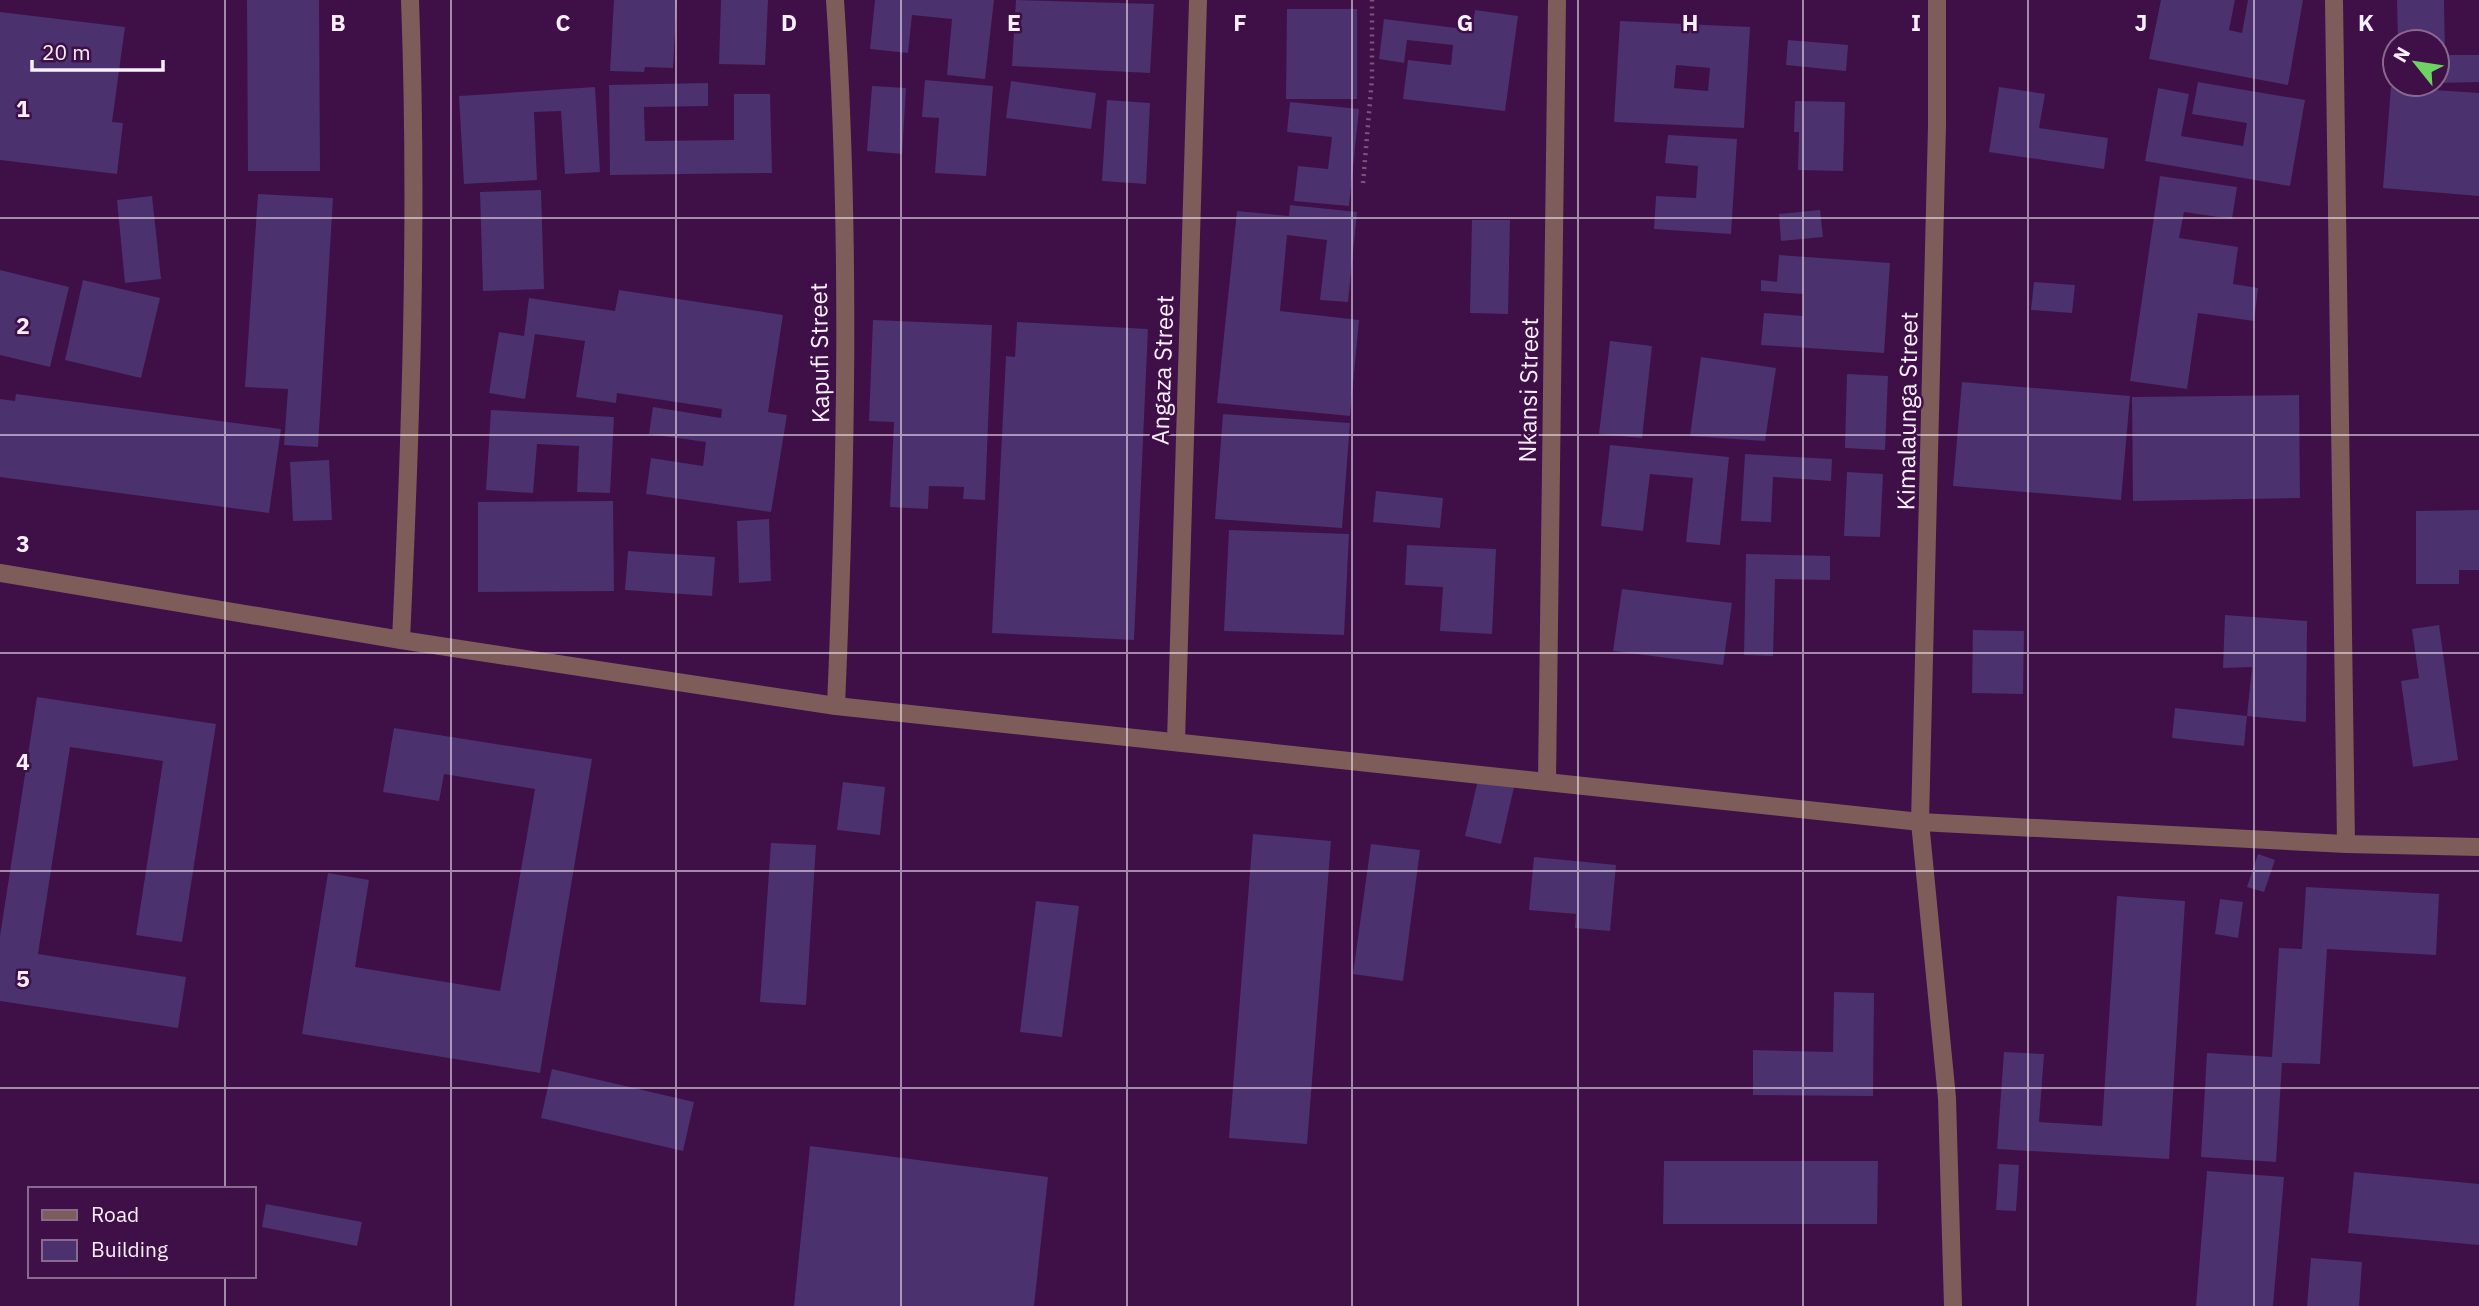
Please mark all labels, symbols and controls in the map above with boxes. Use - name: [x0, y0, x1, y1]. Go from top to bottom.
- text: B: [330, 7, 346, 37]
- text: C: [556, 7, 571, 37]
- text: D: [781, 7, 797, 37]
- text: E: [1007, 7, 1021, 37]
- text: F: [1233, 7, 1247, 37]
- text: G: [1457, 7, 1473, 37]
- text: H: [1682, 7, 1698, 37]
- text: I: [1911, 7, 1921, 37]
- text: J: [2135, 7, 2147, 37]
- text: K: [2358, 7, 2374, 37]
- scale bar: [32, 28, 163, 72]
- north arrow: [2381, 28, 2451, 98]
- text: 20 m: [42, 38, 91, 66]
- text: N: [2387, 43, 2415, 66]
- text: 1: [16, 93, 30, 123]
- street label: Kapufi Street: [802, 283, 836, 423]
- street label: Angaza Street: [1143, 295, 1181, 445]
- text: 2: [16, 310, 30, 340]
- street label: Kimalaunga Street: [1889, 311, 1925, 511]
- street label: Nkansi Street: [1511, 317, 1545, 463]
- text: 3: [16, 528, 30, 558]
- text: 4: [16, 746, 30, 776]
- text: 5: [16, 963, 30, 993]
- legend: [28, 1187, 256, 1278]
- text: Road: [91, 1200, 139, 1228]
- text: Building: [91, 1235, 168, 1263]

